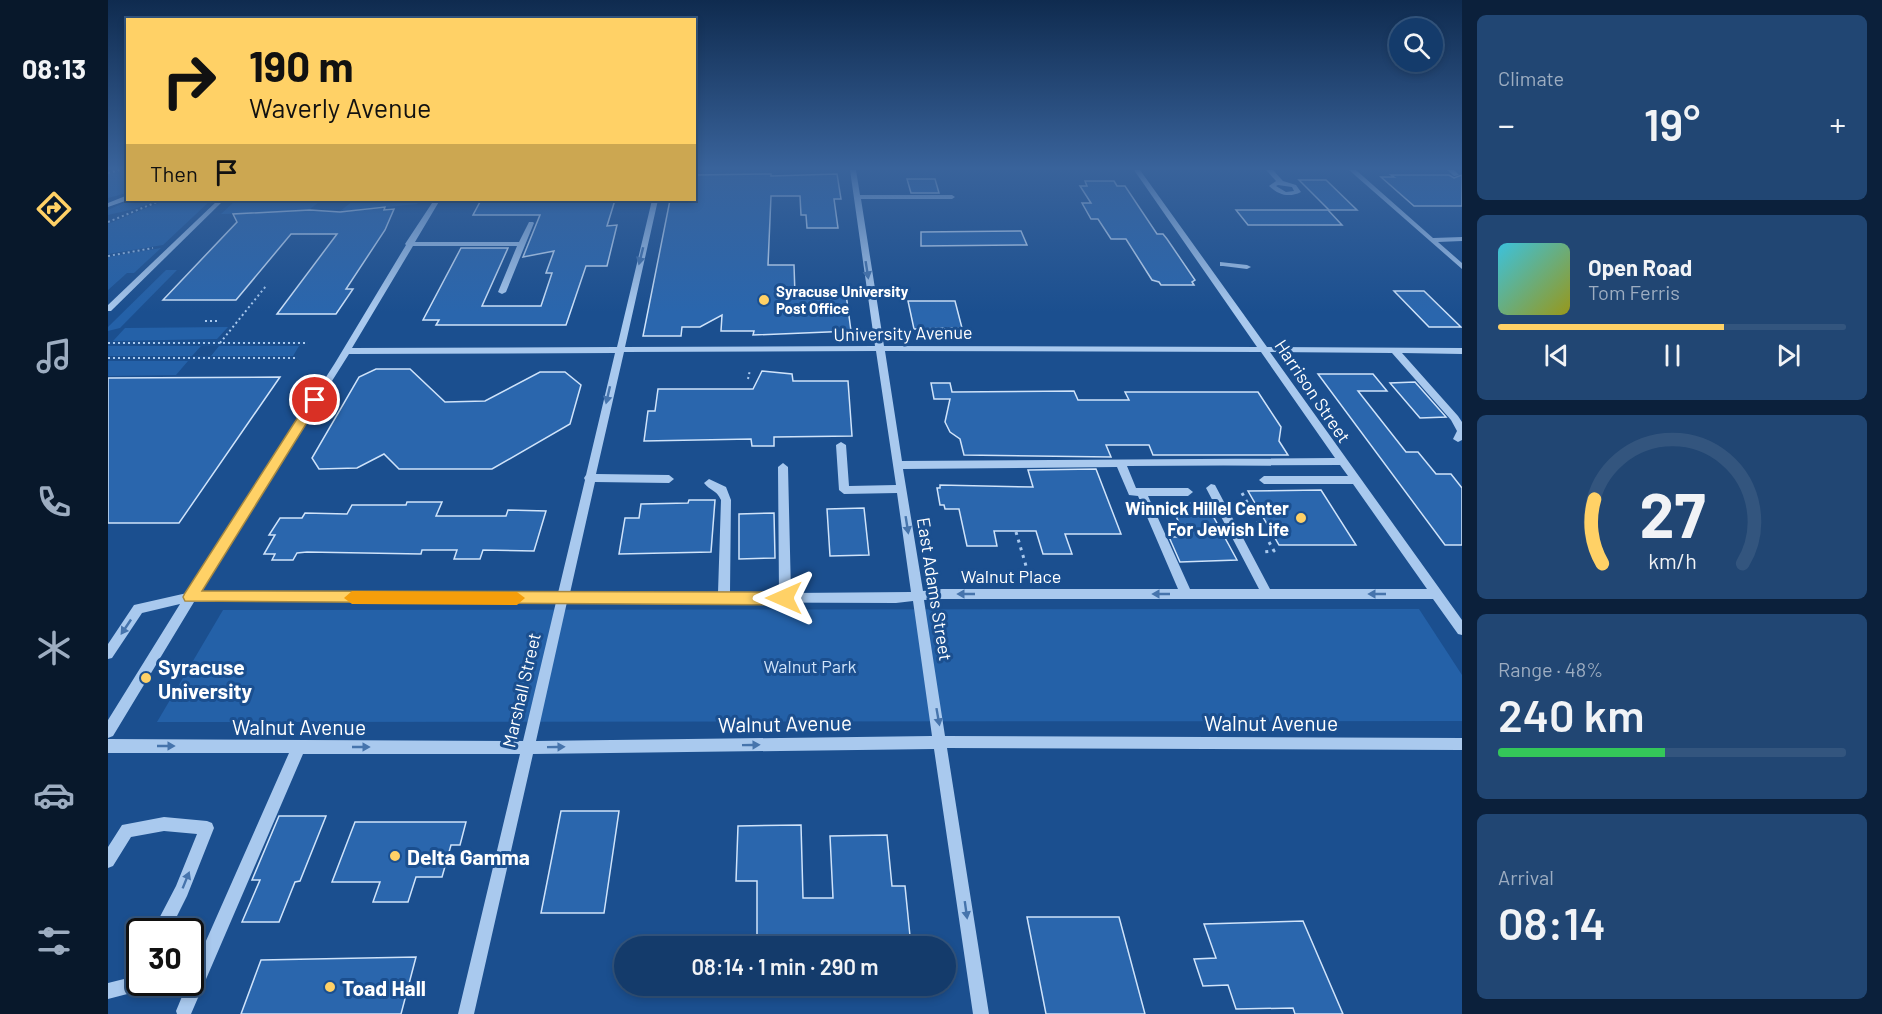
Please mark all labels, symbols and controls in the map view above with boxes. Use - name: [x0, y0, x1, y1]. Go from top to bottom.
- map controls: [1389, 18, 1443, 72]
- button: search: [1389, 18, 1443, 72]
- text: 190 m: [249, 40, 354, 90]
- icon: right: [150, 42, 228, 120]
- text: 08:13: [22, 52, 86, 84]
- text: Climate: [1498, 66, 1564, 90]
- text: Waverly Avenue: [249, 91, 432, 123]
- text: 19°: [1644, 96, 1700, 150]
- text: −: [1498, 104, 1515, 144]
- text: +: [1830, 104, 1846, 144]
- icon: arrive: [210, 156, 243, 189]
- text: Then: [150, 160, 198, 186]
- icon: directions: [33, 188, 75, 230]
- one-way arrow: [636, 247, 646, 266]
- text: Open Road: [1588, 254, 1692, 280]
- one-way arrow: [863, 260, 872, 279]
- text: Tom Ferris: [1588, 280, 1680, 304]
- place label: Syracuse University Post Office: [776, 282, 909, 317]
- marker: Syracuse University Post Office: [757, 293, 771, 307]
- street label: University Avenue: [833, 321, 973, 345]
- icon: music: [33, 335, 75, 377]
- street label: Harrison Street: [1270, 335, 1356, 447]
- icon: previous: [1540, 339, 1573, 372]
- icon: pause: [1656, 339, 1689, 372]
- icon: next: [1772, 339, 1805, 372]
- pin: [289, 374, 340, 425]
- icon: arrive: [298, 383, 331, 416]
- one-way arrow: [603, 386, 612, 405]
- text: 27: [1639, 476, 1705, 550]
- icon: phone: [33, 481, 75, 523]
- place label: Winnick Hillel Center For Jewish Life: [1125, 497, 1289, 540]
- marker: Winnick Hillel Center For Jewish Life: [1294, 511, 1308, 525]
- one-way arrow: [902, 515, 911, 534]
- street label: East Adams Street: [913, 516, 957, 662]
- text: km/h: [1648, 548, 1696, 573]
- street label: Walnut Place: [961, 565, 1061, 587]
- position arrow: [752, 566, 816, 630]
- one-way arrow: [956, 589, 975, 599]
- one-way arrow: [1151, 589, 1170, 599]
- one-way arrow: [1367, 589, 1386, 599]
- one-way arrow: [121, 619, 132, 635]
- icon: climate: [33, 627, 75, 669]
- street label: Marshall Street: [497, 630, 545, 750]
- place label: Syracuse University: [158, 654, 252, 703]
- park label: Walnut Park: [763, 655, 857, 677]
- text: Range · 48%: [1498, 657, 1603, 681]
- marker: Syracuse University: [139, 671, 153, 685]
- text: 240 km: [1498, 687, 1644, 741]
- one-way arrow: [933, 708, 942, 727]
- street label: Walnut Avenue: [718, 709, 852, 737]
- street label: Walnut Avenue: [1204, 710, 1338, 735]
- street label: Walnut Avenue: [232, 714, 366, 739]
- one-way arrow: [742, 740, 761, 750]
- one-way arrow: [157, 741, 176, 751]
- one-way arrow: [352, 742, 371, 752]
- one-way arrow: [547, 742, 566, 752]
- icon: car: [33, 774, 75, 816]
- place label: Delta Gamma: [407, 844, 530, 869]
- marker: Delta Gamma: [388, 849, 402, 863]
- text: Arrival: [1498, 865, 1554, 889]
- one-way arrow: [181, 870, 191, 888]
- text: 08:14: [1498, 895, 1606, 949]
- one-way arrow: [961, 901, 970, 920]
- speed limit sign: 30: [126, 918, 204, 996]
- icon: filters: [33, 920, 75, 962]
- text: 08:14 · 1 min · 290 m: [691, 953, 879, 979]
- place label: Toad Hall: [342, 975, 426, 1000]
- marker: Toad Hall: [323, 980, 337, 994]

